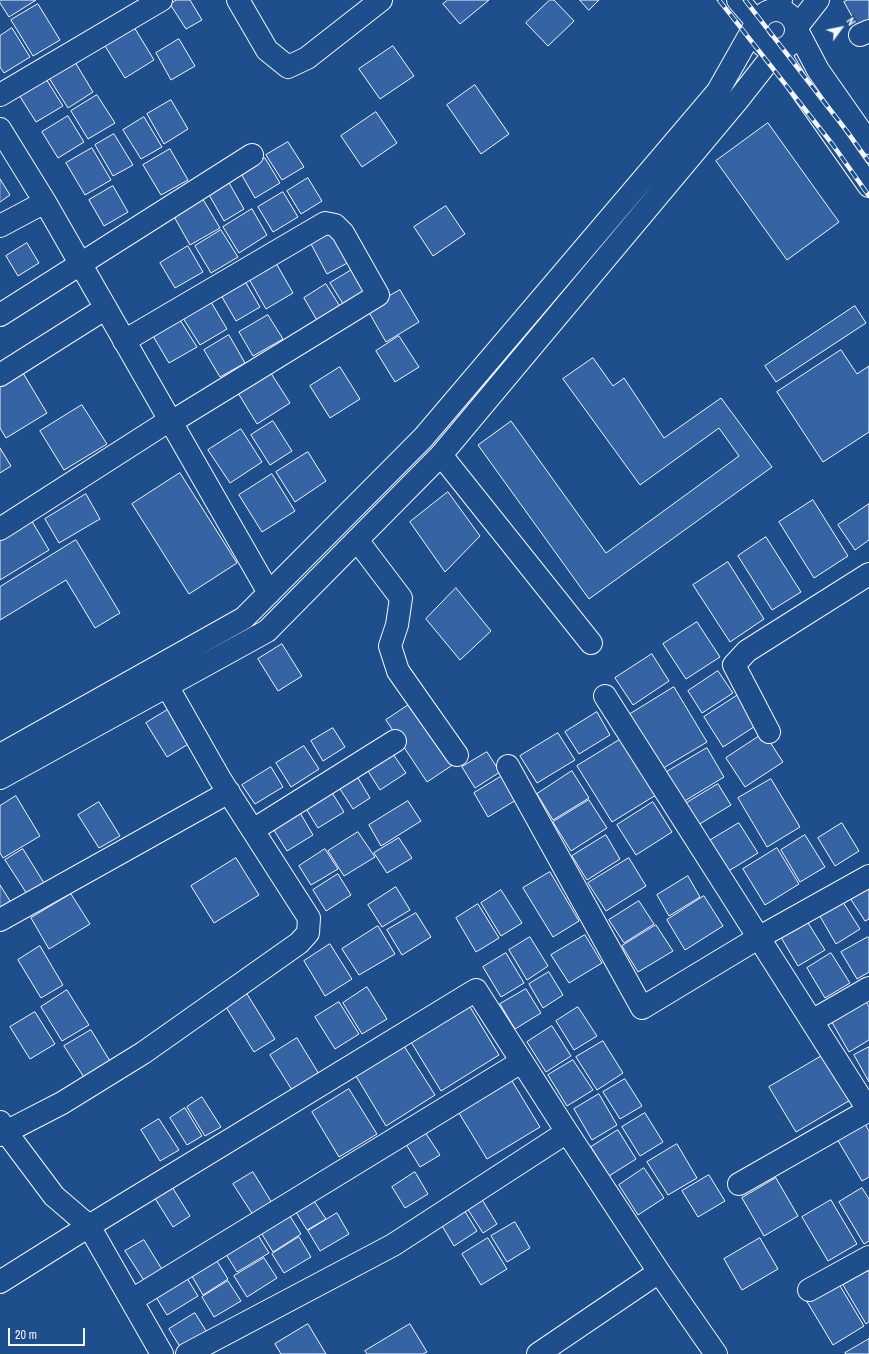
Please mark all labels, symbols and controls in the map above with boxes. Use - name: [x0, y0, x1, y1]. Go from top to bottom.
- north arrow: [821, 8, 861, 48]
- text: N: [843, 15, 859, 28]
- scale bar: [10, 1320, 87, 1346]
- text: 20 m: [15, 1327, 37, 1343]

